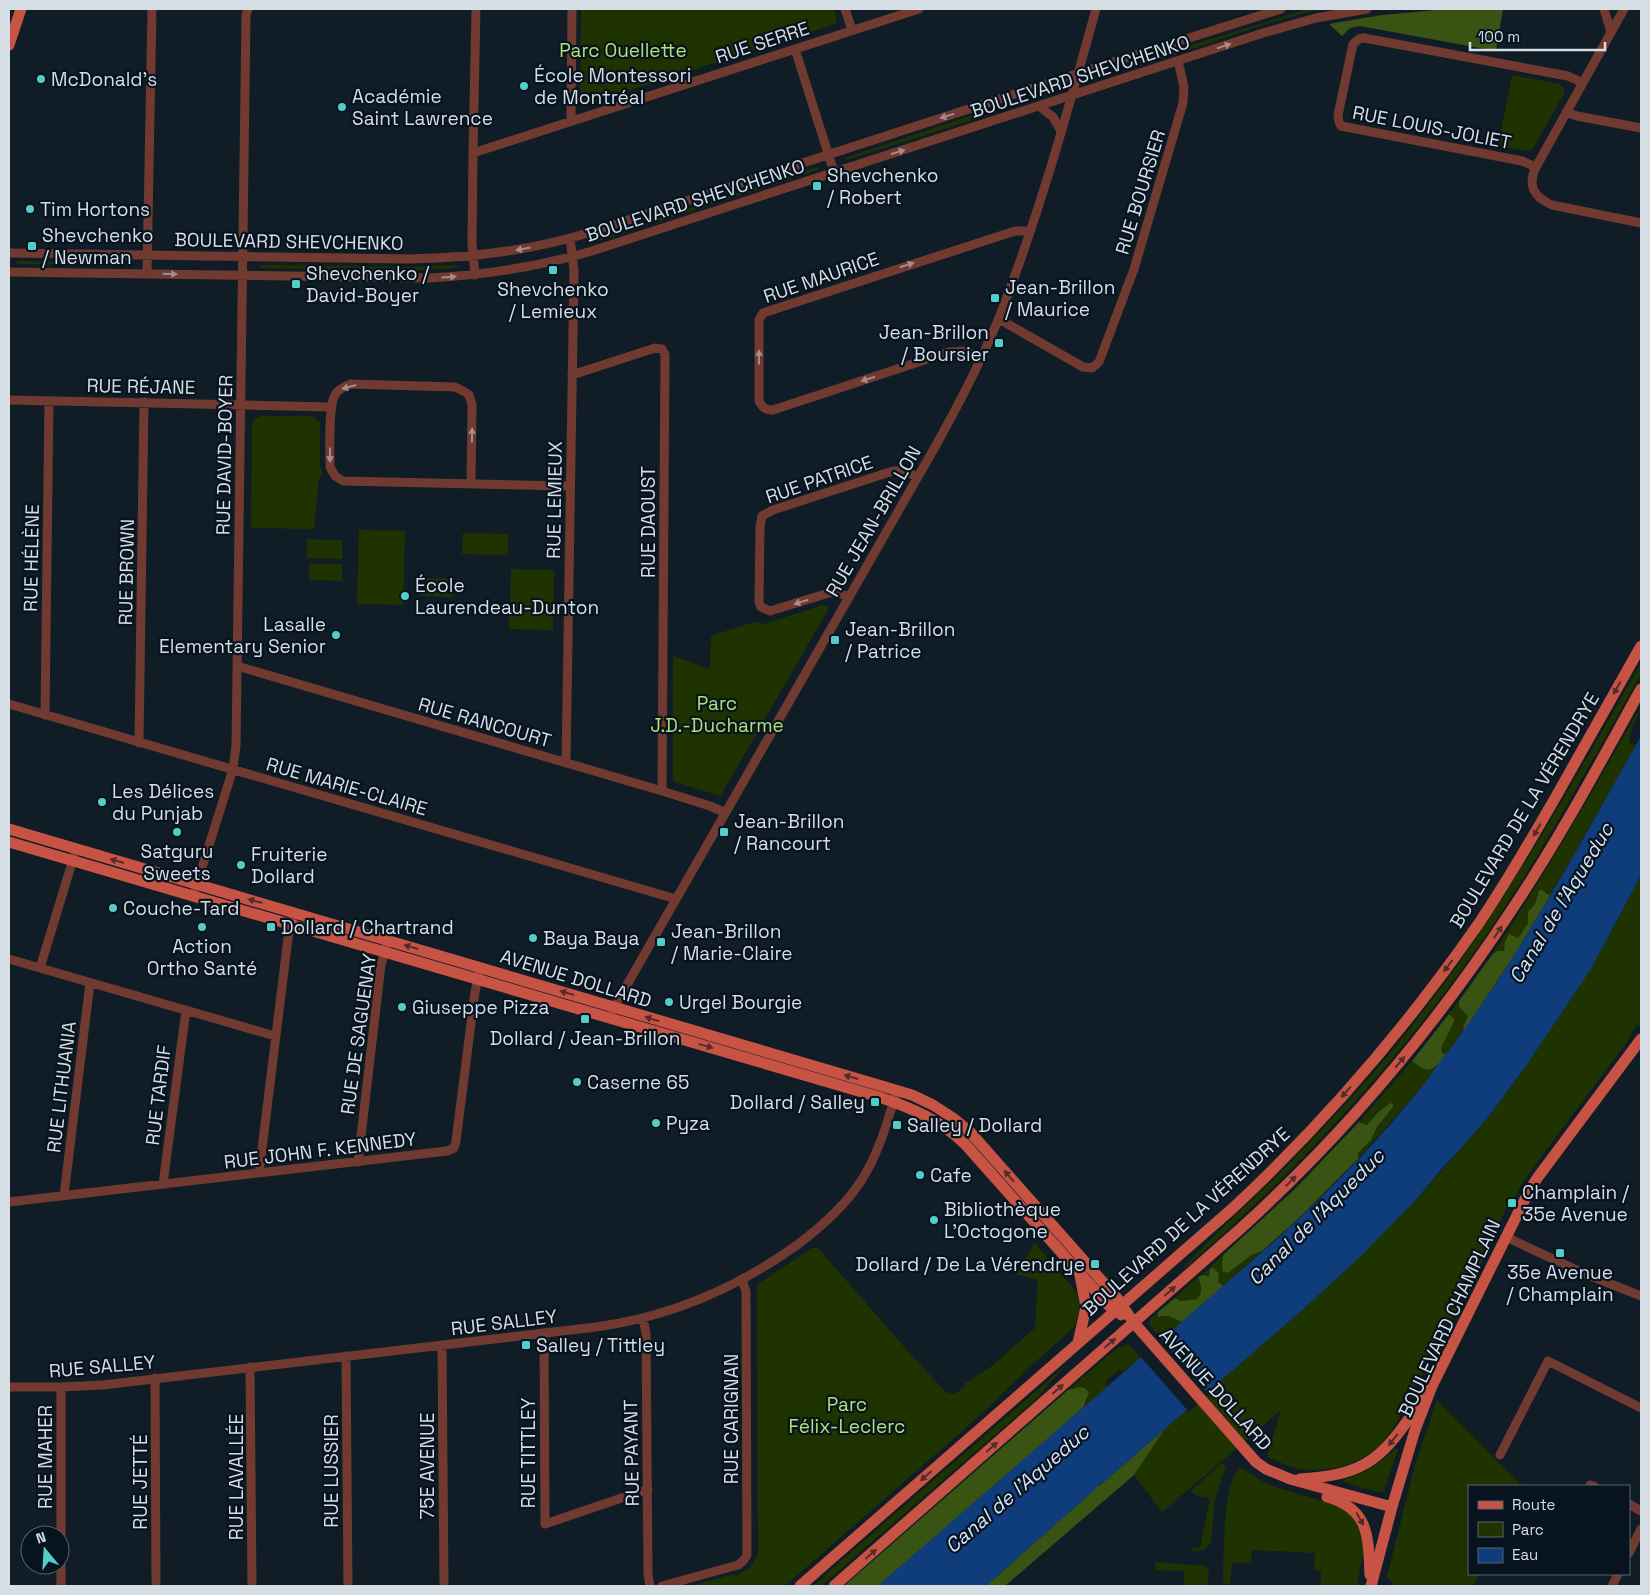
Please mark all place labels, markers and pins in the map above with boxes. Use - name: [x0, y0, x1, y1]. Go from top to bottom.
- place label: École Montessori de Montréal: [534, 63, 691, 110]
- place label: McDonald's: [51, 67, 157, 92]
- marker: McDonald's: [35, 73, 47, 85]
- marker: École Montessori de Montréal: [518, 80, 530, 92]
- place label: Académie Saint Lawrence: [352, 84, 493, 131]
- marker: Académie Saint Lawrence: [336, 101, 348, 113]
- place label: Shevchenko / Robert: [827, 163, 938, 210]
- marker: Shevchenko / Robert: [811, 180, 823, 192]
- place label: Tim Hortons: [40, 197, 150, 222]
- marker: Tim Hortons: [24, 203, 36, 215]
- place label: Shevchenko / Newman: [42, 223, 153, 270]
- marker: Shevchenko / Newman: [26, 240, 38, 252]
- place label: Shevchenko / David-Boyer: [306, 261, 430, 308]
- marker: Shevchenko / Lemieux: [547, 264, 559, 276]
- place label: Jean-Brillon / Maurice: [1005, 275, 1115, 322]
- place label: Shevchenko / Lemieux: [497, 277, 609, 324]
- marker: Shevchenko / David-Boyer: [290, 278, 302, 290]
- marker: Jean-Brillon / Maurice: [989, 292, 1001, 304]
- place label: Jean-Brillon / Boursier: [879, 320, 989, 367]
- marker: Jean-Brillon / Boursier: [993, 337, 1005, 349]
- place label: École Laurendeau-Dunton: [415, 573, 599, 620]
- marker: École Laurendeau-Dunton: [399, 590, 411, 602]
- place label: Lasalle Elementary Senior: [159, 612, 326, 659]
- place label: Jean-Brillon / Patrice: [845, 617, 955, 664]
- marker: Lasalle Elementary Senior: [330, 629, 342, 641]
- marker: Jean-Brillon / Patrice: [829, 634, 841, 646]
- place label: Les Délices du Punjab: [112, 779, 214, 826]
- marker: Les Délices du Punjab: [96, 796, 108, 808]
- place label: Jean-Brillon / Rancourt: [734, 809, 844, 856]
- marker: Satguru Sweets: [171, 826, 183, 838]
- marker: Jean-Brillon / Rancourt: [718, 826, 730, 838]
- place label: Satguru Sweets: [141, 839, 213, 886]
- place label: Fruiterie Dollard: [251, 842, 327, 889]
- marker: Fruiterie Dollard: [235, 859, 247, 871]
- place label: Couche-Tard: [123, 896, 239, 921]
- marker: Couche-Tard: [107, 902, 119, 914]
- place label: Dollard / Chartrand: [281, 915, 454, 940]
- place label: Jean-Brillon / Marie-Claire: [671, 919, 793, 966]
- marker: Action Ortho Santé: [196, 921, 208, 933]
- marker: Dollard / Chartrand: [265, 921, 277, 933]
- place label: Baya Baya: [543, 926, 640, 951]
- marker: Baya Baya: [527, 932, 539, 944]
- place label: Action Ortho Santé: [147, 934, 257, 981]
- marker: Jean-Brillon / Marie-Claire: [655, 936, 667, 948]
- place label: Urgel Bourgie: [679, 990, 802, 1015]
- place label: Giuseppe Pizza: [412, 995, 550, 1020]
- marker: Urgel Bourgie: [663, 996, 675, 1008]
- marker: Giuseppe Pizza: [396, 1001, 408, 1013]
- marker: Dollard / Jean-Brillon: [579, 1013, 591, 1025]
- place label: Dollard / Jean-Brillon: [490, 1026, 680, 1051]
- place label: Caserne 65: [587, 1070, 689, 1095]
- marker: Caserne 65: [571, 1076, 583, 1088]
- place label: Dollard / Salley: [730, 1090, 865, 1115]
- marker: Dollard / Salley: [869, 1096, 881, 1108]
- place label: Pyza: [666, 1111, 710, 1136]
- place label: Salley / Dollard: [907, 1113, 1042, 1138]
- marker: Pyza: [650, 1117, 662, 1129]
- marker: Salley / Dollard: [891, 1119, 903, 1131]
- place label: Cafe: [930, 1163, 972, 1188]
- marker: Cafe: [914, 1169, 926, 1181]
- place label: Champlain / 35e Avenue: [1522, 1180, 1630, 1227]
- place label: Bibliothèque L’Octogone: [944, 1197, 1061, 1244]
- marker: Champlain / 35e Avenue: [1506, 1197, 1518, 1209]
- marker: Bibliothèque L’Octogone: [928, 1214, 940, 1226]
- marker: 35e Avenue / Champlain: [1554, 1247, 1566, 1259]
- place label: Dollard / De La Vérendrye: [856, 1252, 1085, 1277]
- marker: Dollard / De La Vérendrye: [1089, 1258, 1101, 1270]
- place label: 35e Avenue / Champlain: [1506, 1260, 1614, 1307]
- place label: Salley / Tittley: [536, 1333, 665, 1358]
- marker: Salley / Tittley: [520, 1339, 532, 1351]

